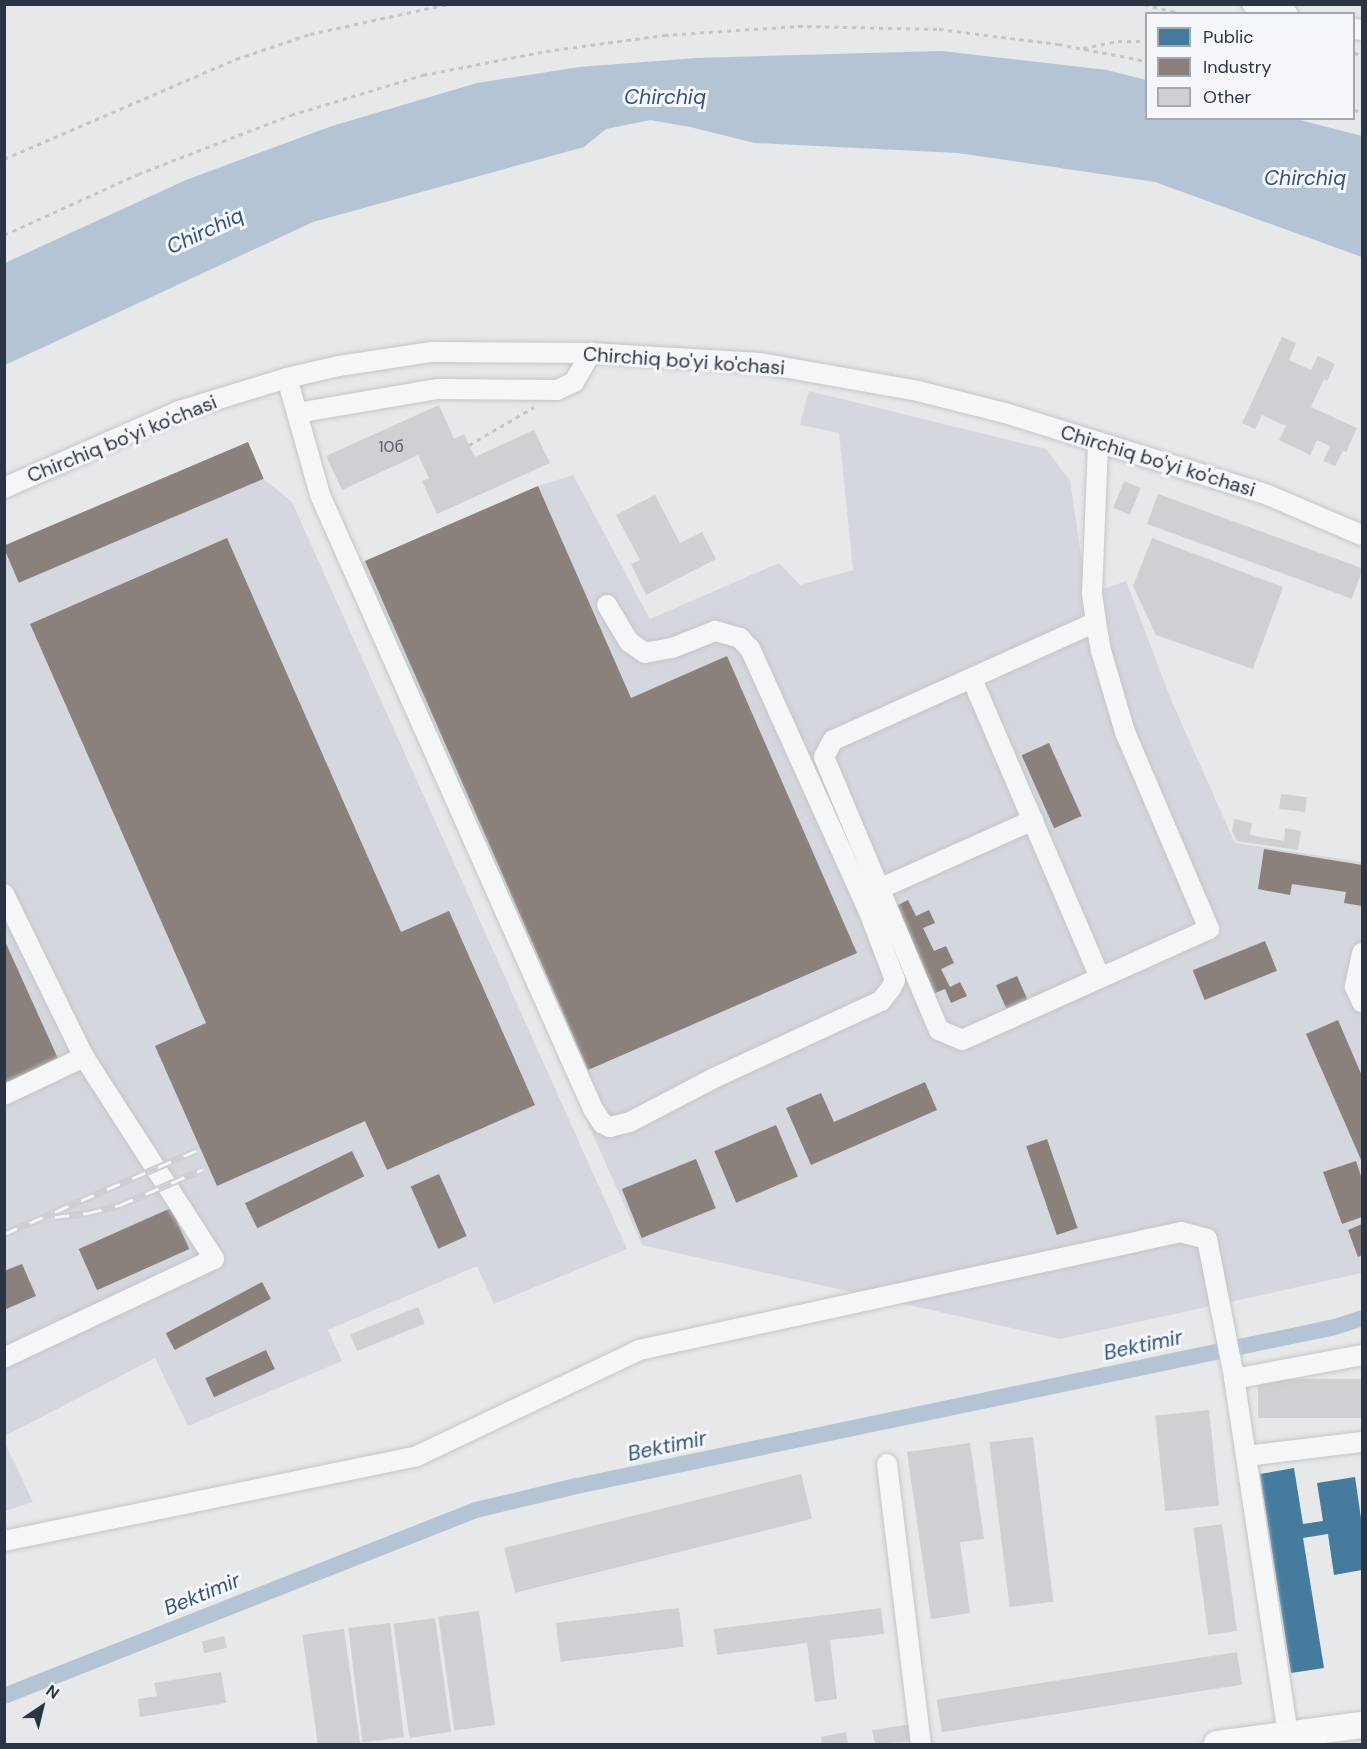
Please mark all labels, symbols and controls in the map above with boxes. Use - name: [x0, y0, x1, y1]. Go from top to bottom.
- legend: [1145, 12, 1355, 120]
- text: Public: [1203, 25, 1254, 49]
- text: Industry: [1203, 55, 1272, 79]
- water label: Chirchiq: [624, 84, 706, 110]
- text: Other: [1203, 85, 1251, 109]
- water label: Chirchiq: [1264, 165, 1346, 191]
- water label: Chirchiq: [162, 202, 248, 260]
- street label: Chirchiq bo'yi ko'chasi: [582, 342, 786, 380]
- street label: Chirchiq bo'yi ko'chasi: [24, 390, 220, 488]
- street label: Chirchiq bo'yi ko'chasi: [1058, 420, 1258, 502]
- house number: 10б: [378, 437, 404, 457]
- water label: Bektimir: [1101, 1324, 1185, 1366]
- water label: Bektimir: [625, 1425, 709, 1467]
- water label: Bektimir: [160, 1567, 244, 1621]
- north arrow: [12, 1677, 72, 1737]
- text: N: [42, 1680, 63, 1704]

